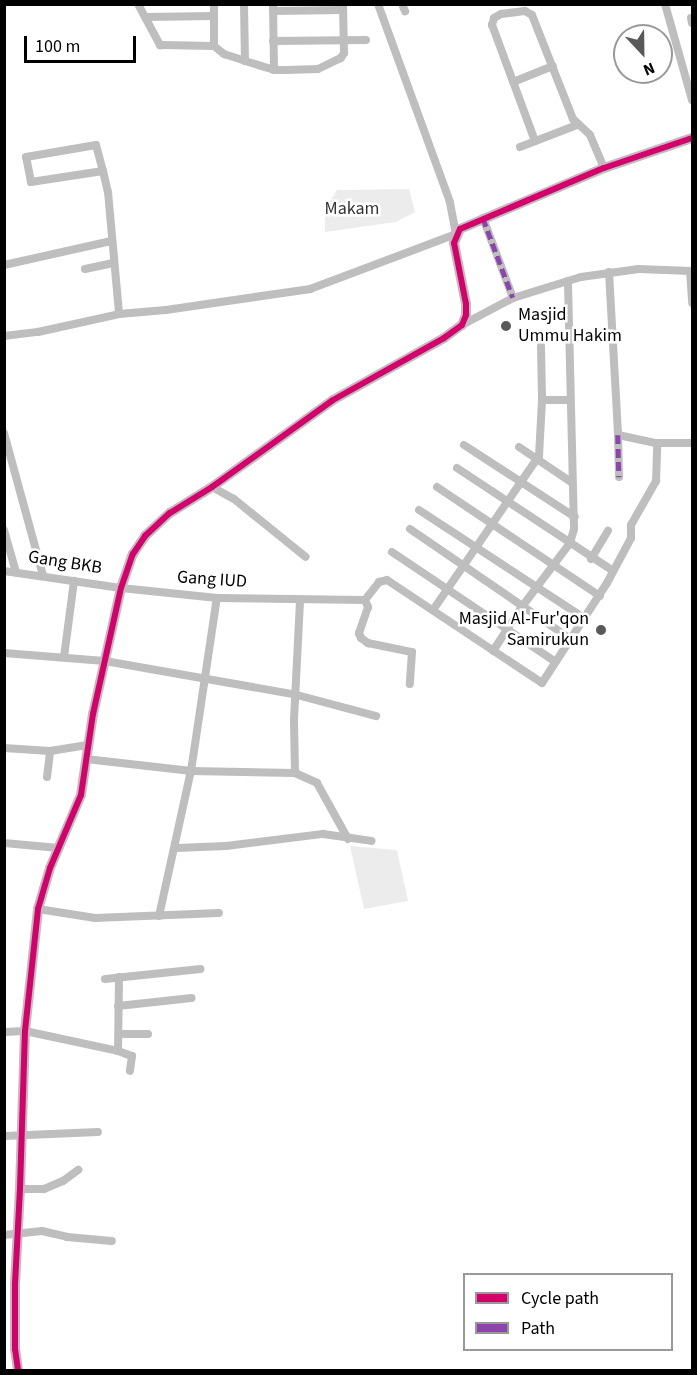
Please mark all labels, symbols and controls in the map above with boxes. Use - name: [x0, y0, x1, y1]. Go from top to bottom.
- scale bar: [27, 24, 140, 62]
- north arrow: [613, 24, 673, 84]
- text: 100 m: [35, 34, 80, 59]
- text: N: [640, 57, 658, 81]
- park label: Makam: [325, 198, 379, 220]
- place label: Masjid Ummu Hakim: [518, 305, 622, 348]
- marker: Masjid Ummu Hakim: [499, 319, 513, 333]
- street label: Gang BKB: [27, 547, 103, 579]
- street label: Gang IUD: [176, 567, 248, 593]
- place label: Masjid Al-Fur'qon Samirukun: [459, 609, 589, 652]
- marker: Masjid Al-Fur'qon Samirukun: [594, 623, 608, 637]
- legend: [463, 1273, 673, 1351]
- text: Cycle path: [521, 1286, 599, 1311]
- text: Path: [521, 1316, 555, 1341]

